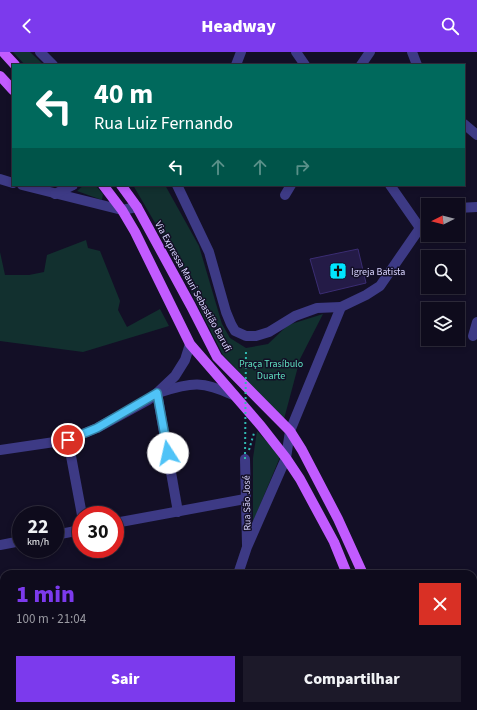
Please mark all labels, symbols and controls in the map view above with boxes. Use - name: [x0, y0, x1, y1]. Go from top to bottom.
- text: Headway: [201, 14, 276, 39]
- icon: back: [16, 15, 38, 37]
- icon: search: [439, 15, 461, 37]
- text: 40 m: [94, 74, 153, 114]
- icon: left: [28, 80, 80, 132]
- text: Rua Luiz Fernando: [94, 111, 233, 136]
- icon: left: [165, 156, 187, 178]
- icon: ahead: [207, 156, 229, 178]
- icon: ahead: [249, 156, 271, 178]
- icon: right: [291, 156, 313, 178]
- north arrow: [421, 198, 465, 242]
- map controls: [421, 198, 465, 346]
- street label: Via Expressa Mauri Sebastião Barufi: [151, 219, 235, 354]
- button: search: [421, 250, 465, 294]
- church icon: Igreja Batista: [328, 261, 348, 281]
- place label: Igreja Batista: [351, 265, 405, 279]
- button: layers: [421, 302, 465, 346]
- park label: Praça Trasíbulo Duarte: [239, 357, 303, 383]
- pin: [51, 423, 85, 457]
- icon: arrive: [57, 429, 79, 451]
- position arrow: [147, 432, 189, 474]
- street label: Rua São José: [240, 475, 254, 531]
- speed limit sign: 30: [72, 506, 124, 558]
- text: 22: [27, 513, 49, 541]
- text: km/h: [27, 535, 49, 549]
- text: 1 min: [16, 577, 75, 612]
- button: close: [419, 583, 461, 625]
- text: 100 m · 21:04: [16, 610, 86, 628]
- button: Sair: [16, 656, 235, 702]
- button: Compartilhar: [243, 656, 461, 702]

